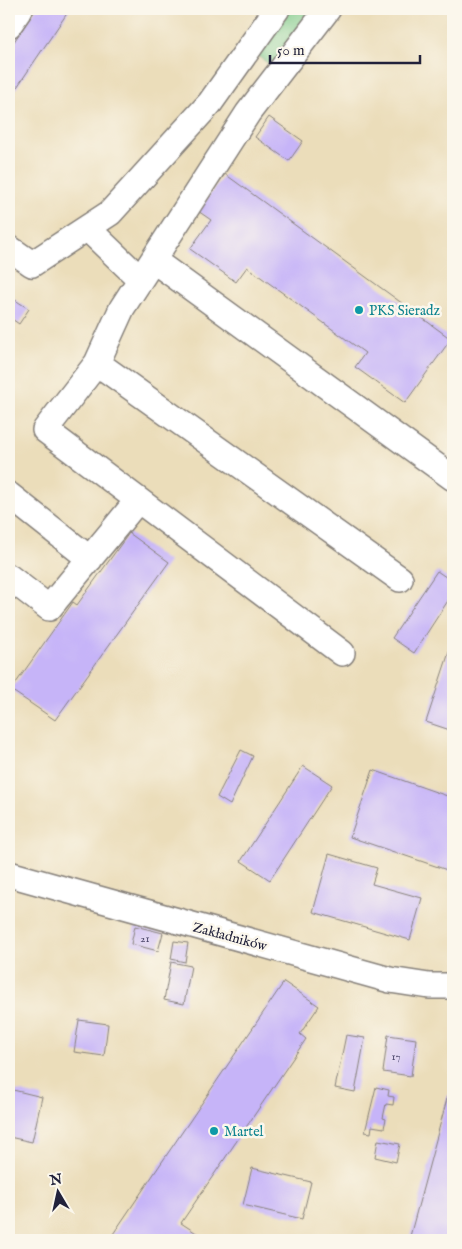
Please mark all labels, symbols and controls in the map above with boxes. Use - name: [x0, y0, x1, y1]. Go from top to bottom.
- scale bar: [270, 32, 420, 64]
- text: 50 m: [277, 41, 305, 60]
- place label: PKS Sieradz: [369, 302, 440, 320]
- marker: PKS Sieradz: [353, 304, 365, 316]
- street label: Zakładników: [191, 918, 269, 956]
- house number: 21: [140, 932, 150, 946]
- house number: 17: [391, 1050, 401, 1064]
- place label: Martel: [224, 1123, 264, 1141]
- marker: Martel: [208, 1125, 220, 1137]
- north arrow: [32, 1166, 82, 1216]
- text: N: [48, 1170, 64, 1190]

